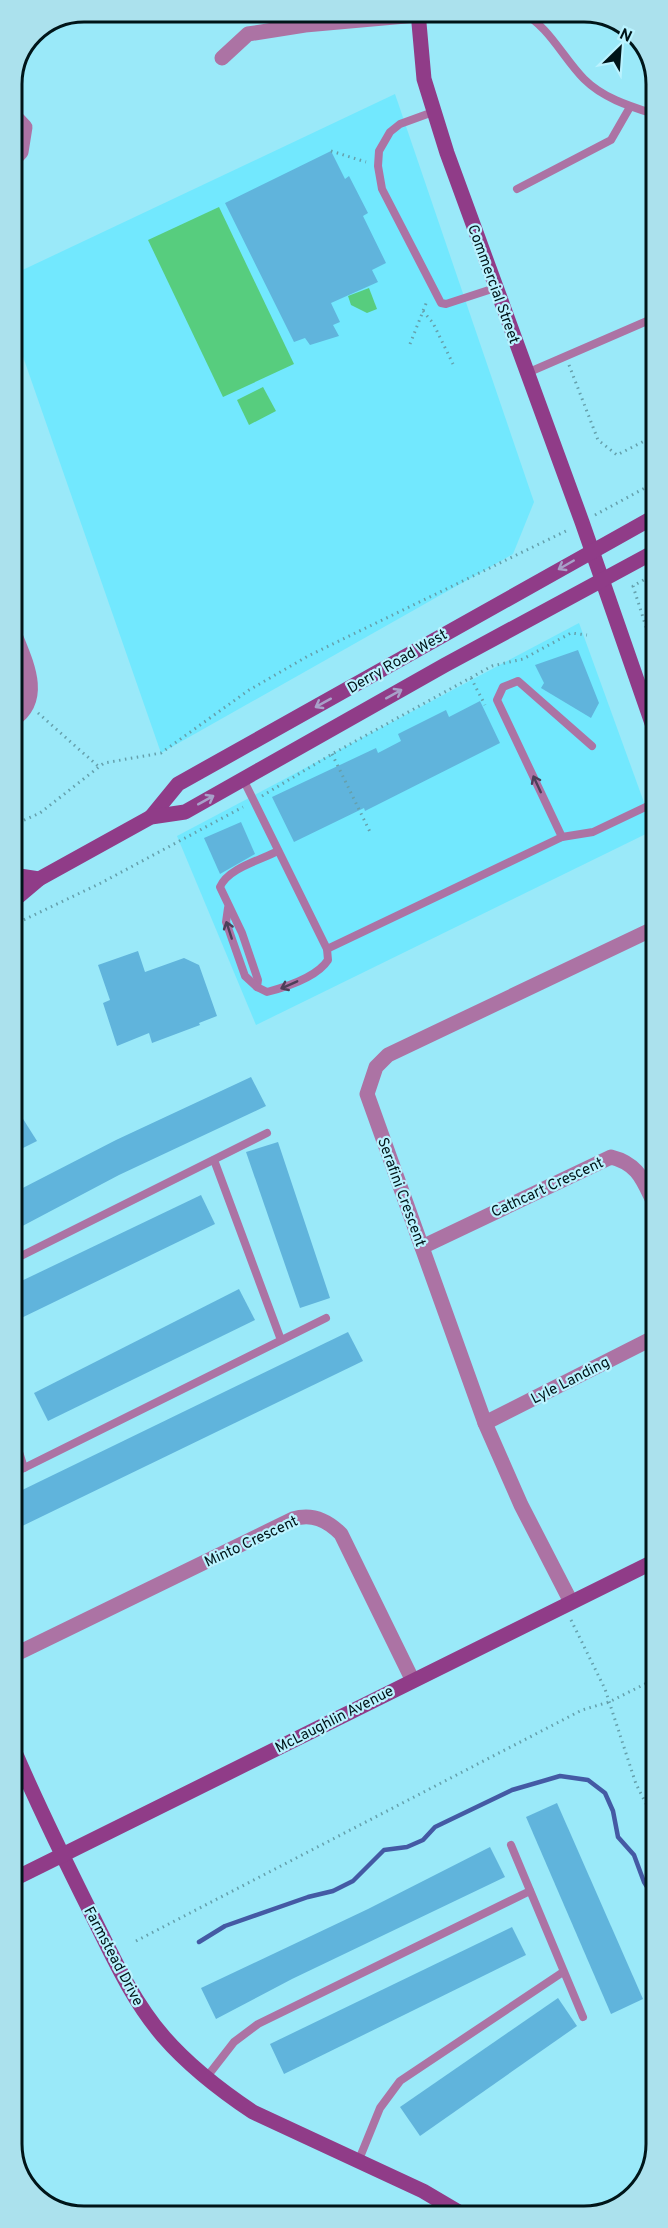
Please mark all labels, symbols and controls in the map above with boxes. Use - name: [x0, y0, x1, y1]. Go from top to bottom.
- north arrow: [590, 18, 650, 78]
- text: N: [616, 25, 635, 48]
- street label: Commercial Street: [462, 222, 523, 347]
- one-way arrow: [557, 560, 575, 571]
- street label: Derry Road West: [344, 626, 451, 699]
- one-way arrow: [385, 688, 403, 699]
- one-way arrow: [315, 698, 332, 710]
- one-way arrow: [531, 775, 543, 793]
- one-way arrow: [197, 794, 214, 806]
- one-way arrow: [223, 921, 234, 940]
- one-way arrow: [281, 980, 299, 991]
- street label: Serafini Crescent: [372, 1135, 429, 1250]
- street label: Cathcart Crescent: [488, 1154, 607, 1223]
- street label: Lyle Landing: [528, 1353, 613, 1409]
- street label: Minto Crescent: [202, 1512, 302, 1572]
- street label: McLaughlin Avenue: [272, 1682, 397, 1758]
- street label: Farmstead Drive: [79, 1904, 147, 2010]

